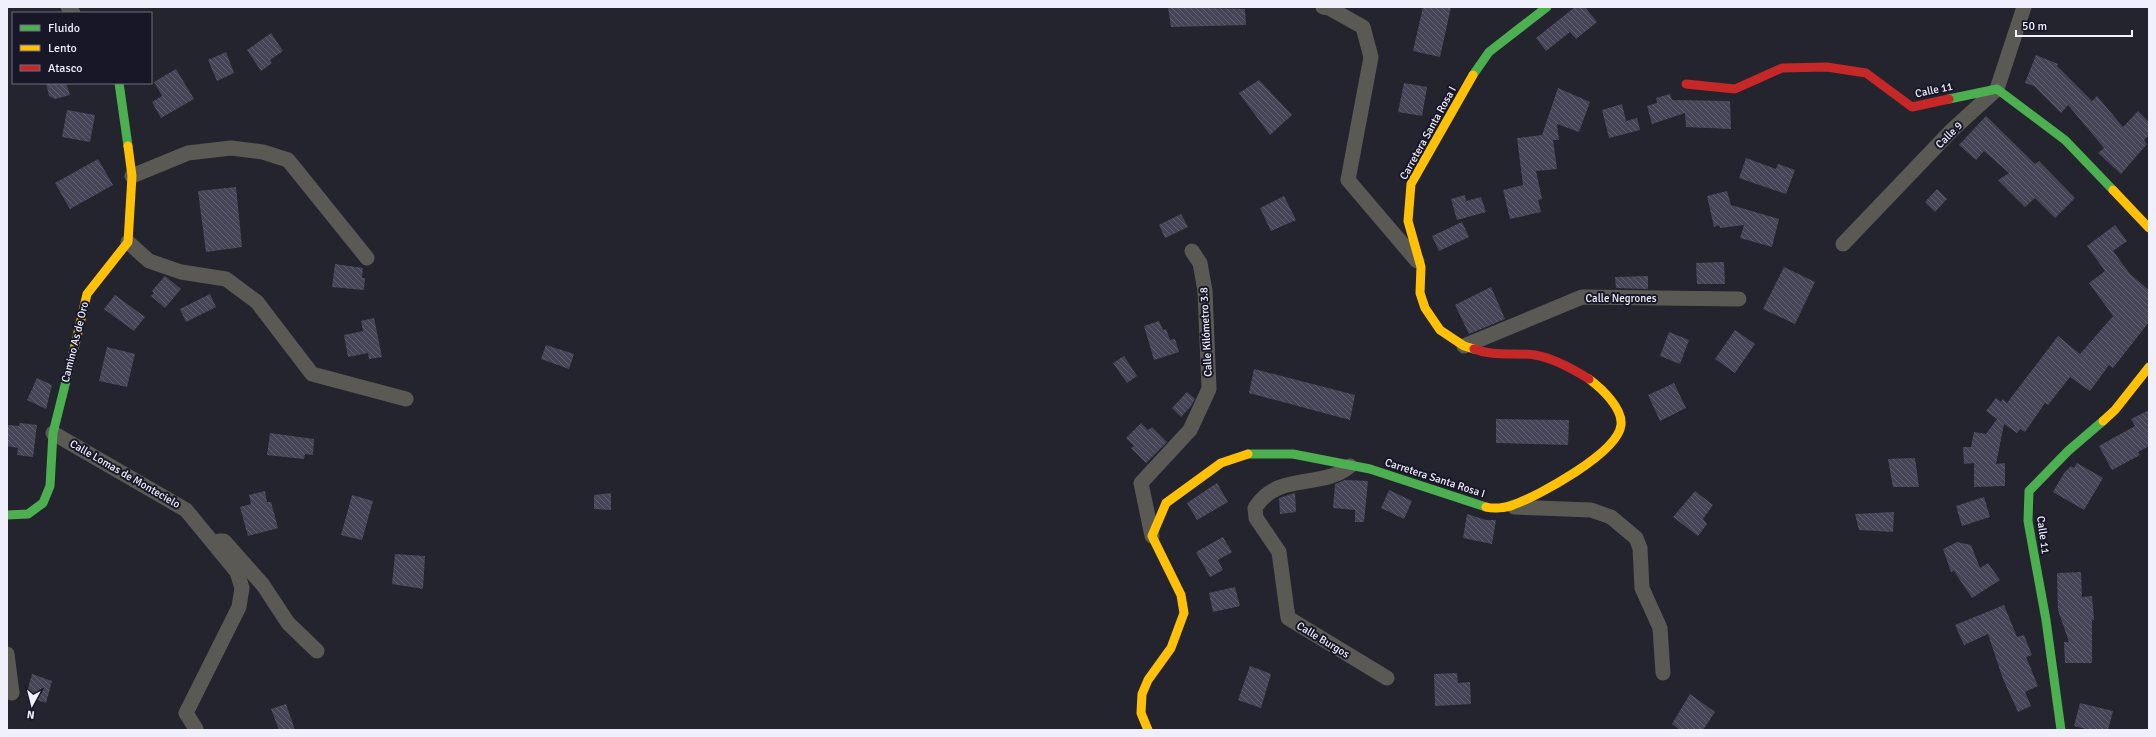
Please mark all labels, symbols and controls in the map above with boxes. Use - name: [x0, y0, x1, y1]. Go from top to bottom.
- legend: [12, 12, 152, 84]
- scale bar: [2016, 12, 2132, 38]
- text: 50 m: [2022, 19, 2047, 34]
- text: Fluido: [48, 21, 80, 36]
- text: Lento: [48, 41, 77, 56]
- text: Atasco: [48, 61, 83, 76]
- street label: Calle 11: [1914, 80, 1954, 100]
- street label: Carretera Santa Rosa I: [1397, 84, 1459, 182]
- street label: Calle 9: [1933, 119, 1965, 151]
- street label: Calle Kilómetro 3.8: [1197, 287, 1215, 377]
- street label: Calle Negrones: [1586, 292, 1657, 305]
- street label: Camino As de Oro: [59, 300, 91, 384]
- street label: Calle Lomas de Montecielo: [67, 437, 183, 511]
- street label: Carretera Santa Rosa I: [1383, 456, 1487, 500]
- street label: Calle 11: [2034, 515, 2052, 555]
- street label: Calle Burgos: [1294, 619, 1352, 661]
- north arrow: [12, 685, 52, 725]
- text: N: [26, 708, 35, 721]

